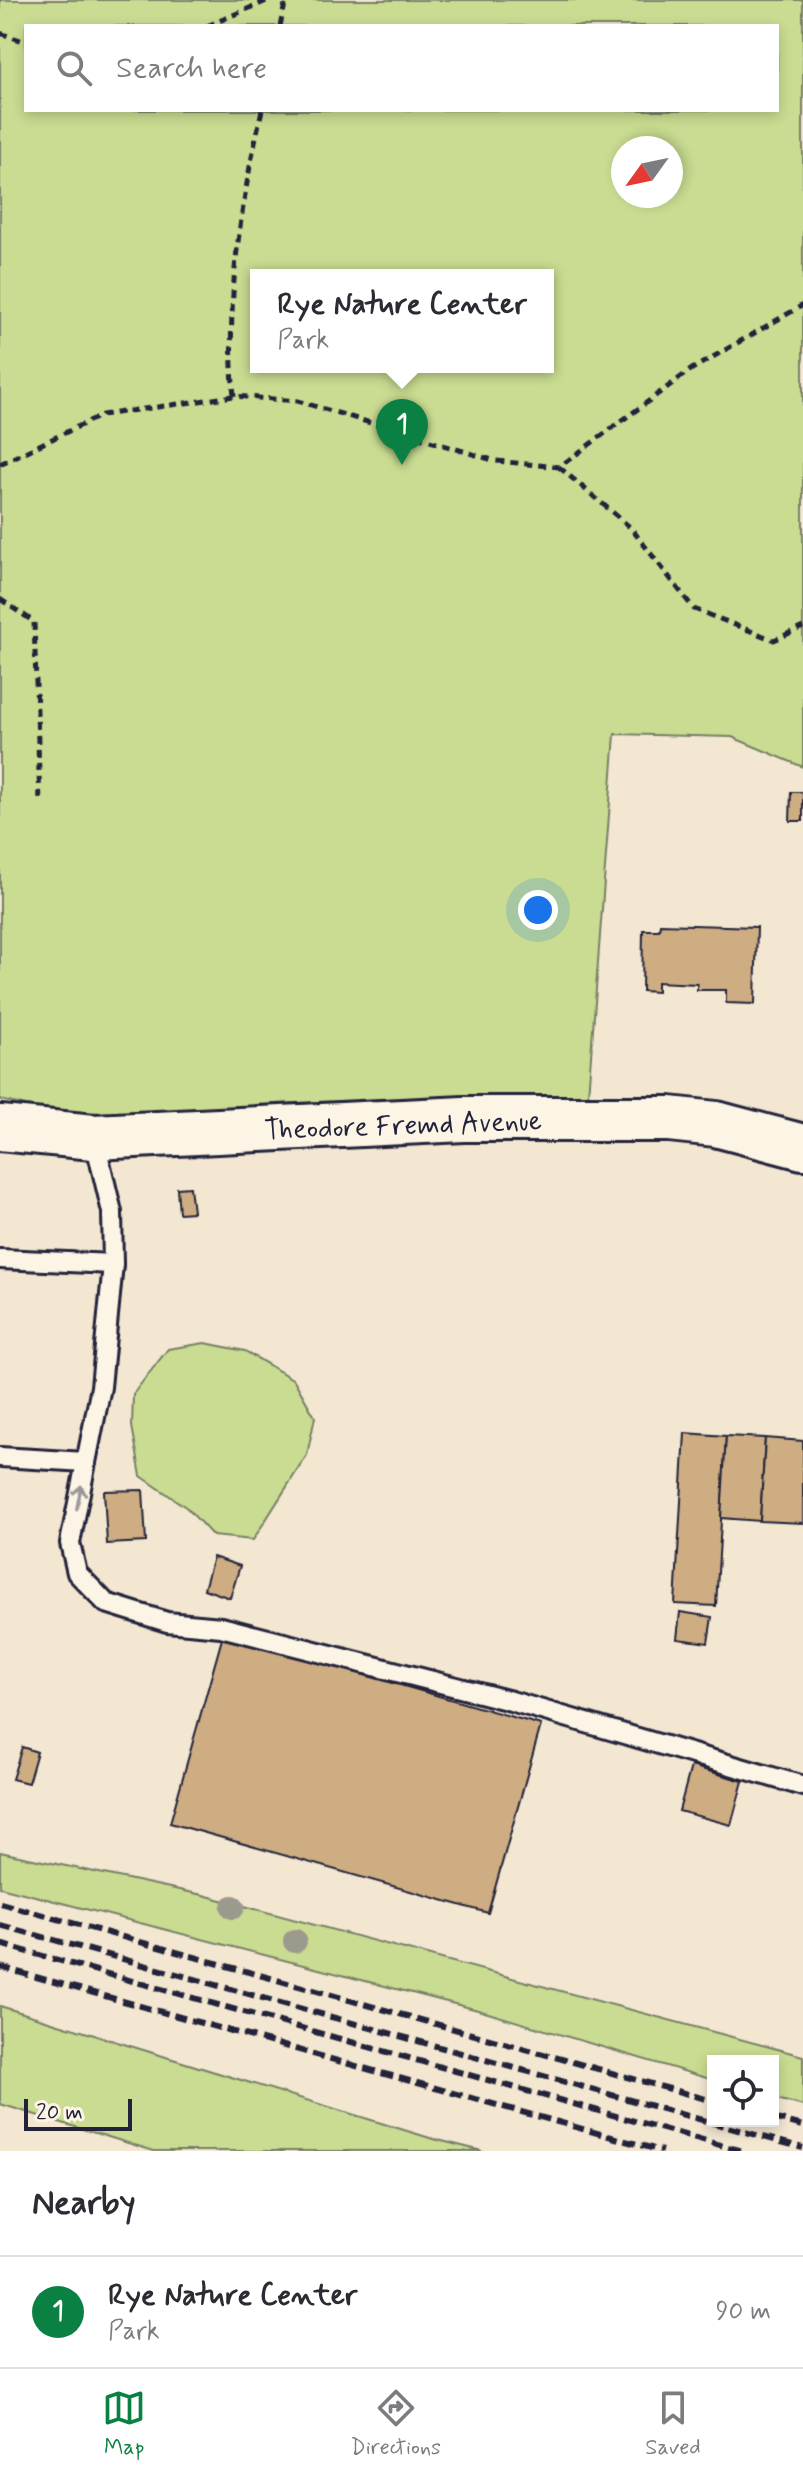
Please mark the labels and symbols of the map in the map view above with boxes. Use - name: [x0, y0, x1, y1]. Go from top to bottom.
- north arrow: [611, 136, 683, 208]
- pin: 1: [376, 399, 428, 465]
- your location: [518, 890, 558, 930]
- street label: Theodore Fremd Avenue: [264, 1103, 543, 1150]
- one-way arrow: [73, 1484, 88, 1510]
- scale bar: [24, 2095, 132, 2131]

